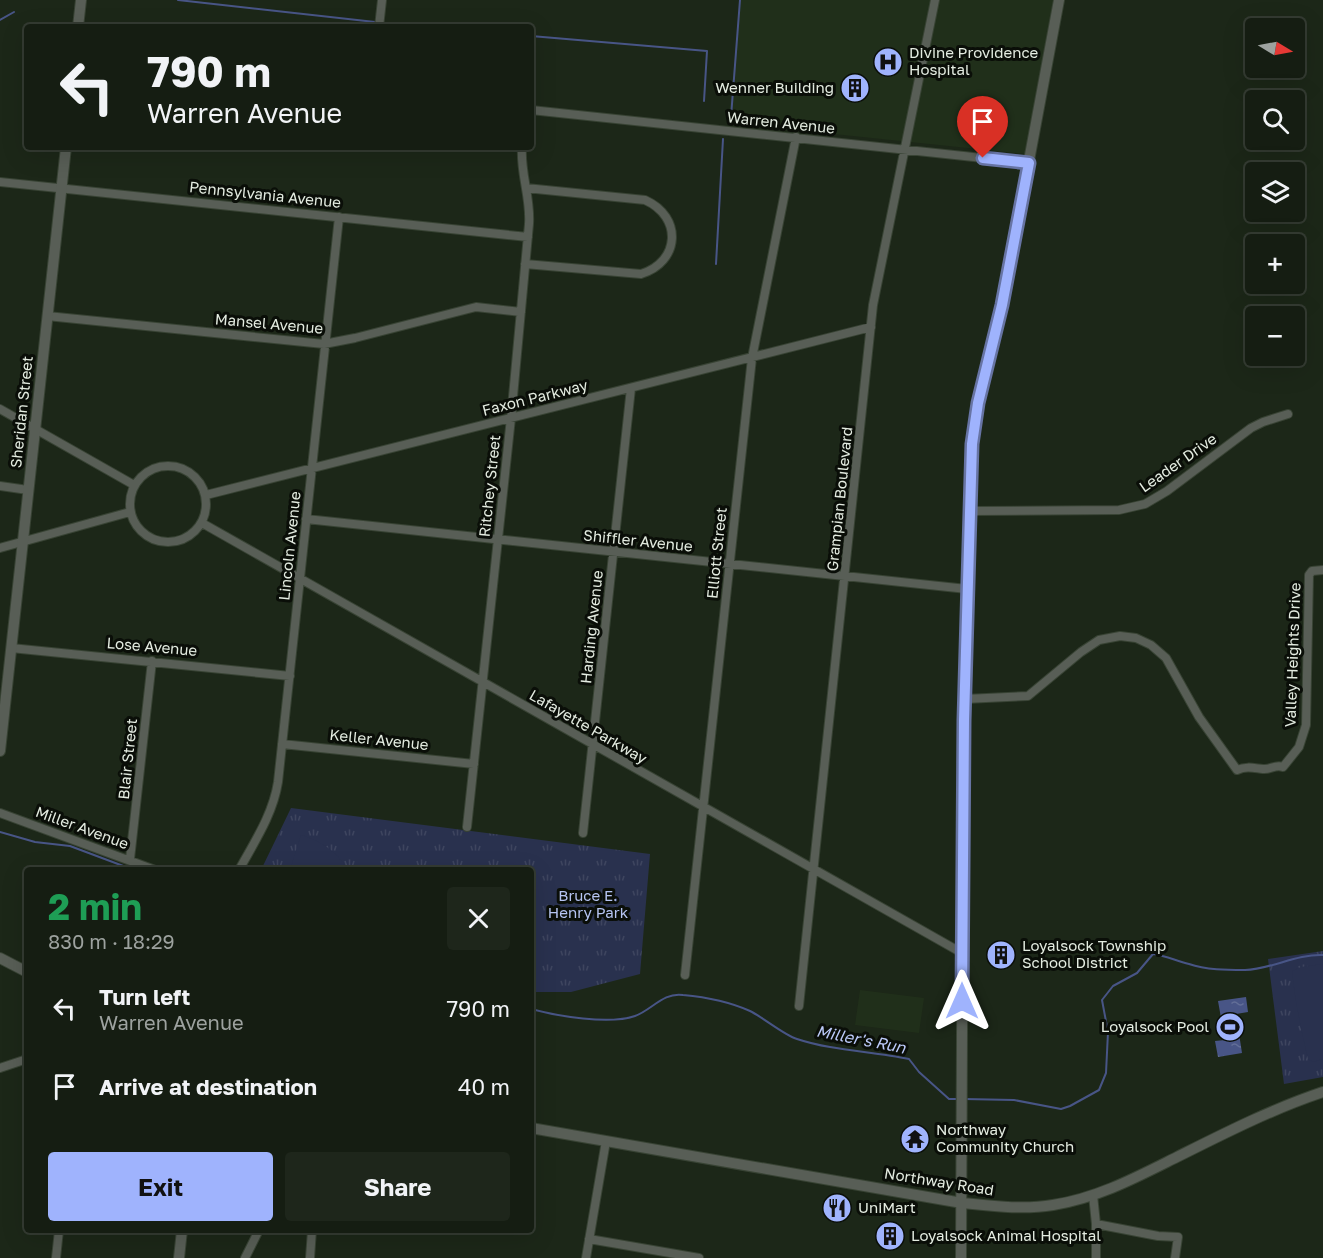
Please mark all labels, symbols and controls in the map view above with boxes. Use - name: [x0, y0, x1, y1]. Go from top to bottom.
- north arrow: [1245, 18, 1305, 78]
- map controls: [1245, 18, 1305, 366]
- place label: Divine Providence Hospital: [909, 43, 1039, 78]
- text: 790 m: [147, 46, 271, 96]
- hospital icon: Divine Providence Hospital: [872, 46, 904, 78]
- icon: left: [48, 48, 126, 126]
- building icon: Wenner Building: [839, 72, 871, 104]
- place label: Wenner Building: [715, 78, 834, 96]
- button: search: [1245, 90, 1305, 150]
- pin: [957, 96, 1008, 158]
- text: Warren Avenue: [147, 97, 342, 129]
- icon: arrive: [966, 105, 999, 138]
- street label: Warren Avenue: [726, 107, 836, 137]
- button: layers: [1245, 162, 1305, 222]
- street label: Pennsylvania Avenue: [188, 177, 342, 211]
- button: +: [1245, 234, 1305, 294]
- button: −: [1245, 306, 1305, 366]
- street label: Mansel Avenue: [214, 309, 324, 337]
- street label: Sheridan Street: [6, 355, 36, 469]
- street label: Faxon Parkway: [480, 375, 590, 419]
- street label: Grampian Boulevard: [822, 426, 856, 572]
- street label: Leader Drive: [1135, 429, 1220, 495]
- street label: Ritchey Street: [475, 434, 503, 538]
- street label: Lincoln Avenue: [274, 490, 304, 601]
- street label: Elliott Street: [702, 506, 730, 599]
- street label: Shiffler Avenue: [583, 525, 694, 555]
- street label: Harding Avenue: [576, 569, 606, 685]
- street label: Valley Heights Drive: [1280, 582, 1304, 728]
- street label: Lose Avenue: [106, 633, 198, 659]
- street label: Lafayette Parkway: [527, 685, 651, 767]
- street label: Blair Street: [114, 717, 140, 800]
- street label: Keller Avenue: [329, 725, 430, 753]
- street label: Miller Avenue: [33, 802, 132, 852]
- text: 2 min: [48, 885, 142, 928]
- park label: Bruce E. Henry Park: [548, 886, 629, 921]
- button: close: [447, 887, 510, 950]
- text: 830 m · 18:29: [48, 929, 175, 953]
- place label: Loyalsock Township School District: [1022, 936, 1166, 971]
- building icon: Loyalsock Township School District: [985, 939, 1017, 971]
- position arrow: [930, 969, 994, 1033]
- text: Turn left: [99, 983, 190, 1010]
- icon: left: [48, 992, 81, 1025]
- text: 790 m: [446, 995, 510, 1022]
- text: Warren Avenue: [99, 1010, 244, 1034]
- sports icon: Loyalsock Pool: [1214, 1011, 1246, 1043]
- place label: Loyalsock Pool: [1101, 1017, 1209, 1035]
- water label: Miller's Run: [815, 1021, 908, 1058]
- icon: arrive: [48, 1070, 81, 1103]
- text: Arrive at destination: [99, 1073, 317, 1100]
- text: 40 m: [458, 1073, 510, 1100]
- place label: Northway Community Church: [936, 1120, 1074, 1155]
- temple icon: Northway Community Church: [899, 1123, 931, 1155]
- button: Exit: [48, 1152, 273, 1221]
- button: Share: [285, 1152, 510, 1221]
- street label: Northway Road: [883, 1163, 995, 1199]
- restaurant icon: UniMart: [821, 1192, 853, 1224]
- place label: UniMart: [858, 1198, 916, 1216]
- building icon: Loyalsock Animal Hospital: [874, 1220, 906, 1252]
- place label: Loyalsock Animal Hospital: [911, 1226, 1101, 1244]

